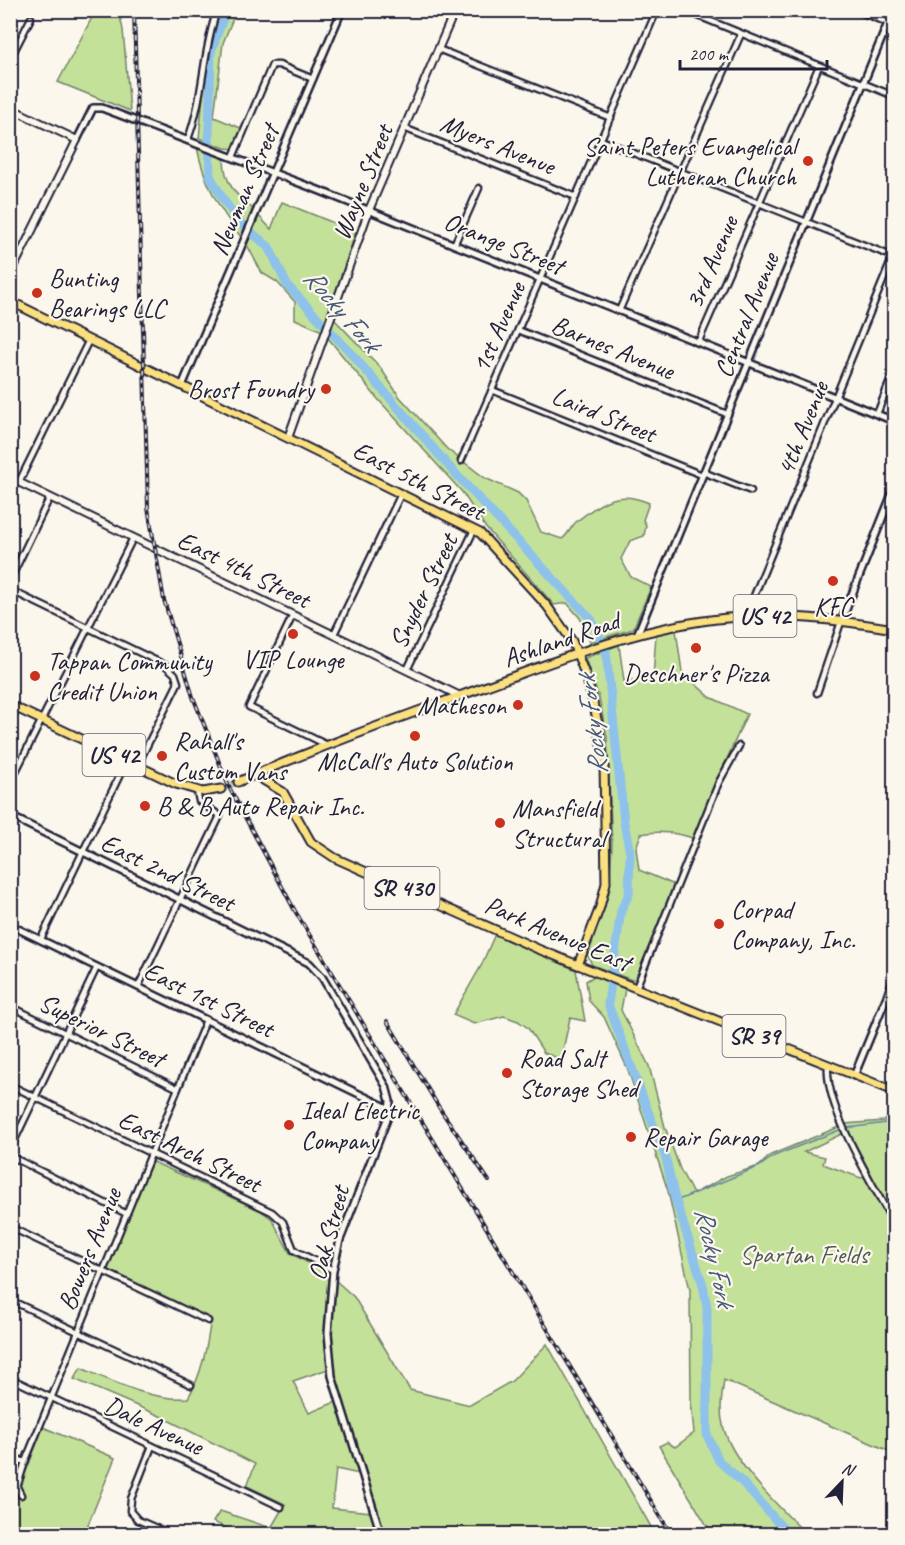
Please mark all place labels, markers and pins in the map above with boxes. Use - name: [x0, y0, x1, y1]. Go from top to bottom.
- place label: Saint Peters Evangelical Lutheran Church: [584, 130, 801, 193]
- marker: Saint Peters Evangelical Lutheran Church: [801, 154, 815, 168]
- place label: Bunting Bearings LLC: [49, 262, 169, 325]
- marker: Bunting Bearings LLC: [30, 286, 44, 300]
- place label: Brost Foundry: [188, 373, 316, 406]
- marker: Brost Foundry: [319, 382, 333, 396]
- marker: KFC: [826, 574, 840, 588]
- place label: KFC: [814, 590, 855, 623]
- marker: VIP Lounge: [286, 627, 300, 641]
- marker: Deschner's Pizza: [689, 641, 703, 655]
- place label: VIP Lounge: [243, 643, 345, 676]
- place label: Tappan Community Credit Union: [47, 645, 214, 708]
- place label: Deschner's Pizza: [623, 657, 770, 690]
- marker: Tappan Community Credit Union: [28, 669, 42, 683]
- place label: Matheson: [417, 689, 507, 722]
- marker: Matheson: [511, 698, 525, 712]
- place label: Rahall's Custom Vans: [174, 725, 288, 788]
- marker: McCall's Auto Solution: [408, 729, 422, 743]
- place label: McCall's Auto Solution: [317, 745, 513, 778]
- marker: Rahall's Custom Vans: [155, 749, 169, 763]
- place label: B & B Auto Repair Inc.: [157, 790, 365, 823]
- place label: Mansfield Structural: [512, 792, 610, 855]
- marker: B & B Auto Repair Inc.: [138, 799, 152, 813]
- marker: Mansfield Structural: [493, 816, 507, 830]
- place label: Corpad Company, Inc.: [731, 893, 856, 956]
- marker: Corpad Company, Inc.: [712, 917, 726, 931]
- place label: Road Salt Storage Shed: [519, 1042, 641, 1105]
- marker: Road Salt Storage Shed: [500, 1066, 514, 1080]
- place label: Ideal Electric Company: [301, 1094, 421, 1157]
- marker: Ideal Electric Company: [282, 1118, 296, 1132]
- place label: Repair Garage: [643, 1121, 769, 1154]
- marker: Repair Garage: [624, 1130, 638, 1144]

